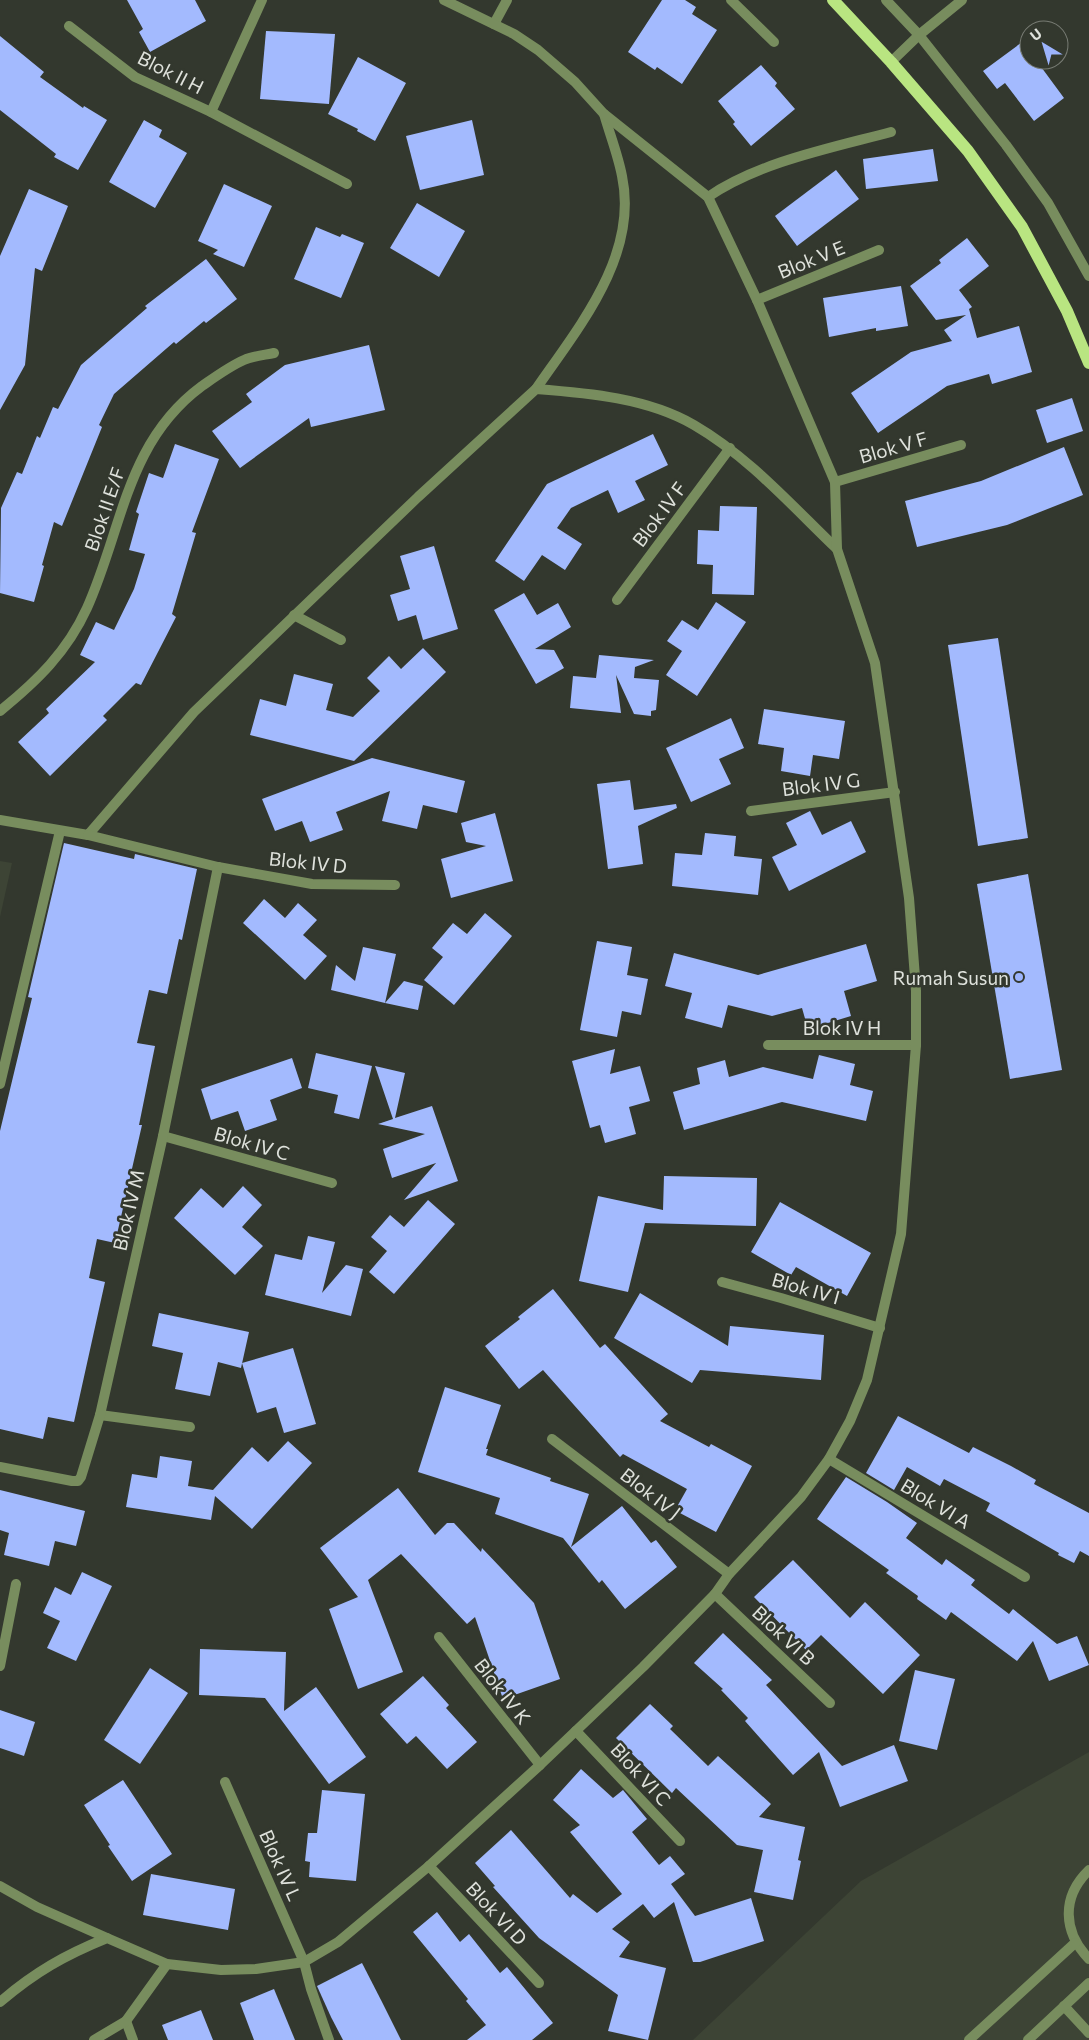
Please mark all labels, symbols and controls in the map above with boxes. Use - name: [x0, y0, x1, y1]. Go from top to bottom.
- north arrow: [1019, 20, 1069, 70]
- text: U: [1026, 25, 1045, 44]
- street label: Blok II H: [134, 46, 208, 98]
- street label: Blok V E: [774, 235, 848, 283]
- street label: Blok V F: [856, 426, 930, 468]
- street label: Blok II E/F: [79, 464, 129, 554]
- street label: Blok IV F: [627, 477, 691, 551]
- street label: Blok IV G: [781, 768, 861, 800]
- street label: Blok IV D: [268, 846, 348, 878]
- place label: Rumah Susun: [893, 966, 1009, 989]
- marker: Rumah Susun: [1013, 971, 1025, 983]
- street label: Blok IV H: [803, 1016, 881, 1039]
- street label: Blok IV C: [212, 1121, 292, 1165]
- street label: Blok IV M: [108, 1167, 148, 1253]
- street label: Blok IV I: [769, 1267, 843, 1309]
- street label: Blok IV J: [616, 1462, 686, 1524]
- street label: Blok VI A: [897, 1473, 975, 1533]
- street label: Blok VI B: [748, 1600, 820, 1670]
- street label: Blok IV K: [470, 1654, 536, 1729]
- street label: Blok VI C: [606, 1738, 676, 1810]
- street label: Blok IV L: [255, 1826, 307, 1904]
- street label: Blok VI D: [462, 1876, 532, 1950]

